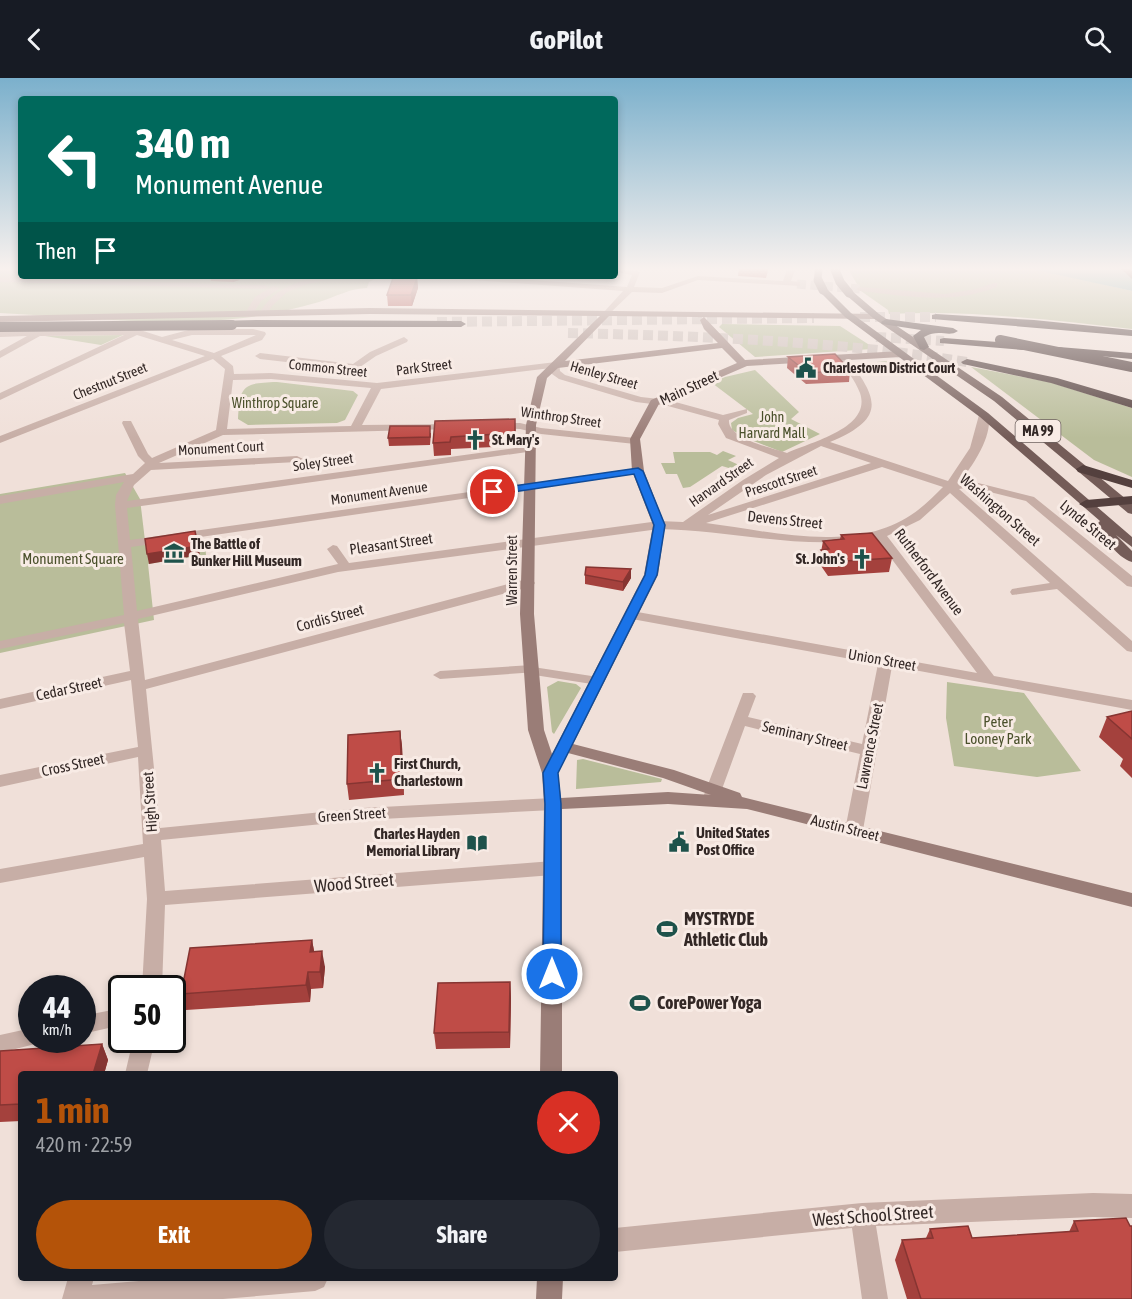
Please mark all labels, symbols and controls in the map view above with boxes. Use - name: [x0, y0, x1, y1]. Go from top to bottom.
- icon: back: [18, 23, 51, 56]
- icon: search: [1081, 23, 1114, 56]
- text: GoPilot: [529, 24, 603, 55]
- text: 340 m: [135, 119, 230, 167]
- icon: left: [36, 120, 114, 198]
- text: Monument Avenue: [135, 169, 323, 200]
- icon: arrive: [89, 234, 122, 267]
- text: Then: [36, 238, 77, 264]
- street label: Common Street: [288, 356, 368, 380]
- street label: Park Street: [395, 356, 453, 378]
- public building icon: Charlestown District Court: [794, 356, 818, 380]
- street label: Henley Street: [568, 358, 640, 392]
- street label: Chestnut Street: [71, 359, 149, 403]
- place label: Charlestown District Court: [823, 360, 955, 376]
- street label: Main Street: [657, 367, 721, 409]
- park label: Winthrop Square: [232, 395, 318, 411]
- street label: Winthrop Street: [520, 403, 602, 431]
- park label: John Harvard Mall: [739, 409, 806, 441]
- road number: MA 99: [1016, 420, 1060, 442]
- church icon: St. Mary's: [463, 428, 487, 452]
- place label: St. Mary's: [492, 432, 539, 448]
- street label: Monument Court: [177, 438, 265, 458]
- street label: Soley Street: [292, 450, 354, 474]
- street label: Harvard Street: [686, 454, 756, 510]
- street label: Prescott Street: [743, 462, 819, 500]
- pin: [467, 466, 518, 517]
- street label: Washington Street: [957, 470, 1044, 549]
- icon: arrive: [476, 475, 509, 508]
- street label: Monument Avenue: [330, 478, 428, 508]
- street label: Lynde Street: [1057, 496, 1120, 553]
- street label: Devens Street: [747, 507, 823, 532]
- street label: Rutherford Avenue: [891, 525, 968, 618]
- street label: Pleasant Street: [348, 529, 434, 558]
- place label: The Battle of Bunker Hill Museum: [191, 535, 302, 569]
- street label: Warren Street: [504, 535, 520, 605]
- museum icon: The Battle of Bunker Hill Museum: [162, 541, 186, 565]
- church icon: St. John's: [850, 547, 874, 571]
- park label: Monument Square: [22, 550, 124, 567]
- place label: St. John's: [796, 550, 846, 567]
- street label: Cordis Street: [294, 600, 365, 635]
- street label: Union Street: [847, 645, 917, 674]
- street label: Cedar Street: [34, 673, 103, 704]
- street label: Lawrence Street: [853, 701, 886, 791]
- park label: Peter Looney Park: [964, 713, 1032, 747]
- street label: Seminary Street: [761, 717, 850, 754]
- street label: Cross Street: [40, 750, 106, 779]
- place label: First Church, Charlestown: [394, 755, 463, 789]
- church icon: First Church, Charlestown: [365, 761, 389, 785]
- street label: High Street: [139, 771, 160, 833]
- street label: Green Street: [317, 804, 387, 825]
- street label: Austin Street: [809, 811, 881, 844]
- place label: United States Post Office: [696, 824, 770, 858]
- place label: Charles Hayden Memorial Library: [366, 825, 461, 859]
- public building icon: United States Post Office: [667, 830, 691, 854]
- library icon: Charles Hayden Memorial Library: [465, 831, 489, 855]
- street label: Wood Street: [313, 869, 395, 896]
- place label: MYSTRYDE Athletic Club: [683, 908, 768, 950]
- sports icon: MYSTRYDE Athletic Club: [655, 917, 679, 941]
- position arrow: [520, 942, 584, 1006]
- speed limit sign: 50: [108, 975, 186, 1053]
- text: 44: [43, 990, 71, 1024]
- sports icon: CorePower Yoga: [628, 991, 652, 1015]
- place label: CorePower Yoga: [657, 992, 762, 1013]
- text: km/h: [42, 1021, 72, 1038]
- text: 1 min: [36, 1089, 110, 1131]
- button: close: [537, 1091, 600, 1154]
- text: 420 m · 22:59: [36, 1133, 132, 1156]
- button: Exit: [36, 1200, 312, 1269]
- button: Share: [324, 1200, 600, 1269]
- street label: West School Street: [812, 1201, 934, 1230]

